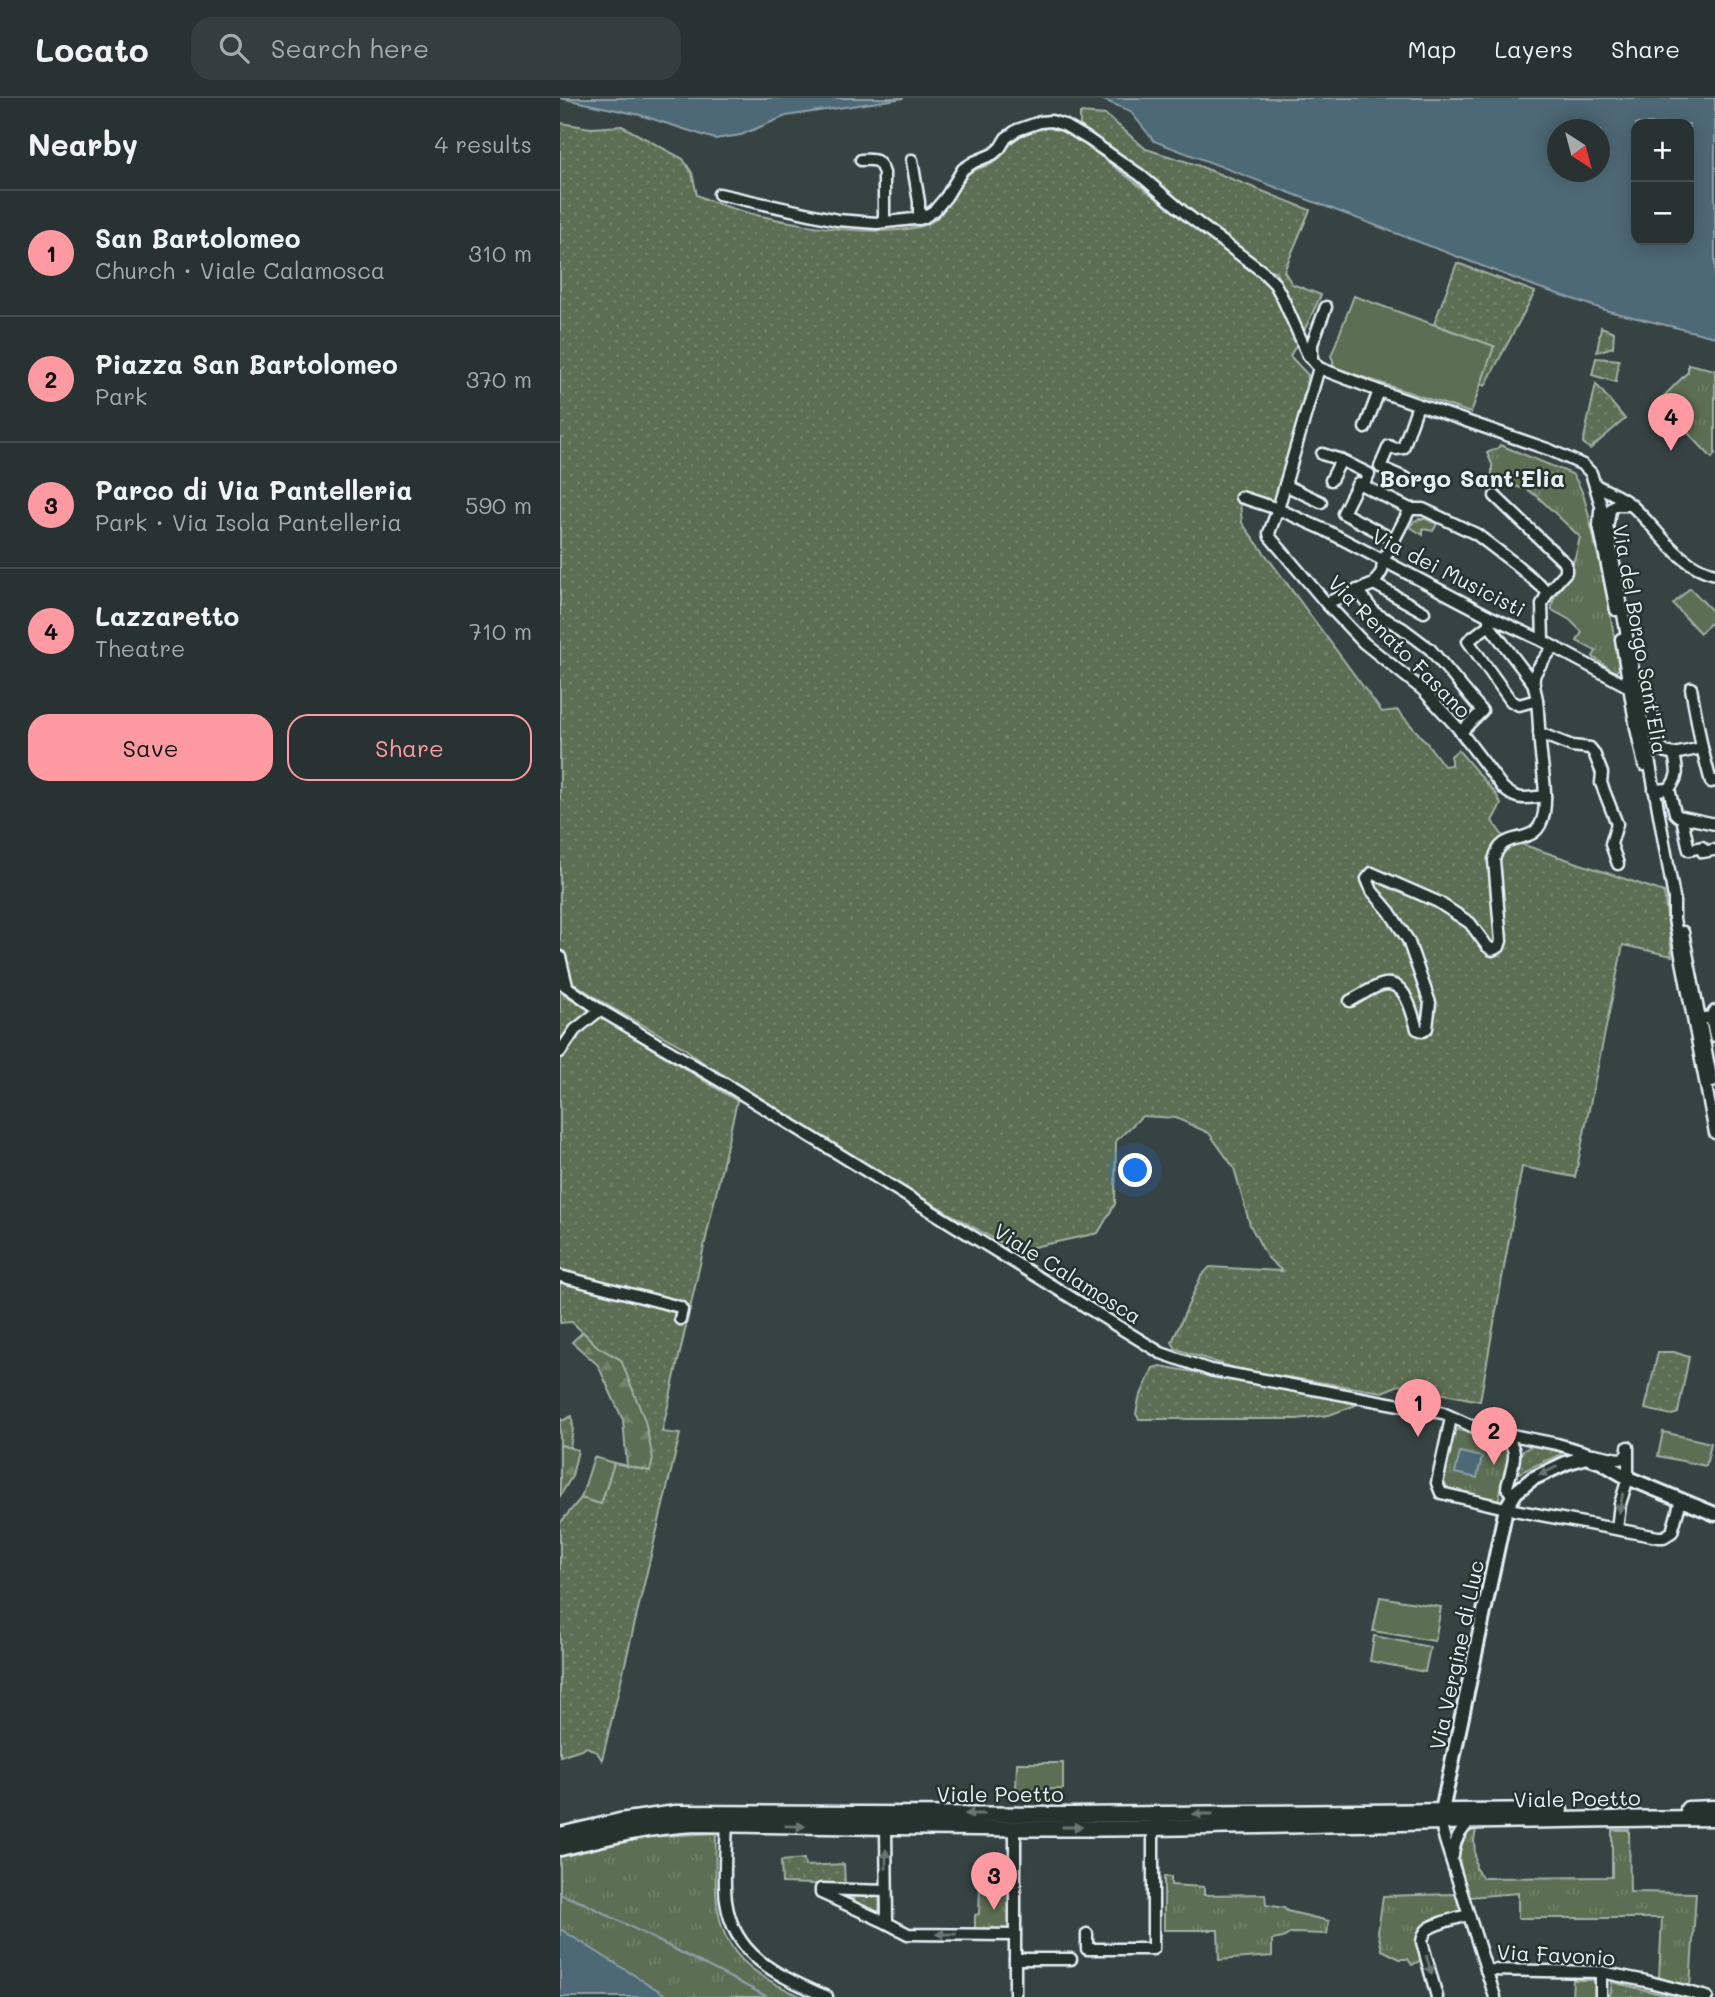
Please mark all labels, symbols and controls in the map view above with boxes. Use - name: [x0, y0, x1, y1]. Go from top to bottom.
- search box: [191, 17, 681, 80]
- text: Locato: [35, 27, 149, 70]
- icon: search: [215, 29, 253, 67]
- text: Search here: [271, 31, 429, 65]
- text: Map: [1408, 33, 1456, 64]
- text: Layers: [1494, 33, 1573, 64]
- text: Share: [1611, 33, 1680, 64]
- north arrow: [1547, 119, 1610, 182]
- map controls: [1631, 119, 1694, 245]
- button: +: [1631, 119, 1694, 182]
- text: Nearby: [28, 124, 138, 164]
- text: 4 results: [435, 129, 532, 159]
- button: −: [1631, 182, 1694, 245]
- text: San Bartolomeo: [95, 221, 301, 255]
- text: 1: [46, 238, 56, 268]
- text: 310 m: [468, 238, 532, 268]
- text: Church · Viale Calamosca: [95, 255, 385, 285]
- text: Piazza San Bartolomeo: [95, 347, 398, 381]
- text: 2: [45, 364, 57, 394]
- text: 370 m: [466, 364, 532, 394]
- text: Park: [95, 381, 147, 411]
- pin: 4: [1648, 393, 1694, 451]
- district label: Borgo Sant'Elia: [1379, 462, 1565, 493]
- text: Parco di Via Pantelleria: [95, 473, 412, 507]
- text: 3: [44, 490, 58, 520]
- text: 590 m: [465, 490, 532, 520]
- text: Park · Via Isola Pantelleria: [95, 507, 402, 537]
- street label: Via dei Musicisti: [1368, 522, 1530, 622]
- street label: Via del Borgo Sant'Elia: [1608, 522, 1674, 756]
- street label: Via Renato Fasano: [1323, 569, 1477, 723]
- text: Lazzaretto: [95, 599, 239, 633]
- text: 4: [44, 616, 58, 646]
- text: 710 m: [469, 616, 532, 646]
- text: Theatre: [95, 633, 185, 663]
- button: Save: [28, 714, 273, 781]
- button: Share: [287, 714, 532, 781]
- your location: [1118, 1153, 1152, 1187]
- street label: Viale Calamosca: [989, 1217, 1147, 1329]
- pin: 1: [1395, 1379, 1441, 1437]
- pin: 2: [1471, 1407, 1517, 1465]
- one-way arrow: [1538, 1465, 1558, 1477]
- one-way arrow: [1615, 1492, 1626, 1514]
- street label: Via Vergine di Lluc: [1423, 1558, 1489, 1752]
- street label: Viale Poetto: [936, 1780, 1064, 1807]
- street label: Viale Poetto: [1513, 1783, 1641, 1813]
- one-way arrow: [964, 1808, 986, 1820]
- one-way arrow: [1191, 1808, 1213, 1820]
- one-way arrow: [784, 1820, 806, 1831]
- one-way arrow: [1061, 1821, 1083, 1833]
- one-way arrow: [880, 1848, 892, 1870]
- pin: 3: [971, 1852, 1017, 1910]
- one-way arrow: [935, 1928, 957, 1940]
- street label: Via Favonio: [1496, 1937, 1616, 1971]
- one-way arrow: [1425, 1955, 1435, 1976]

